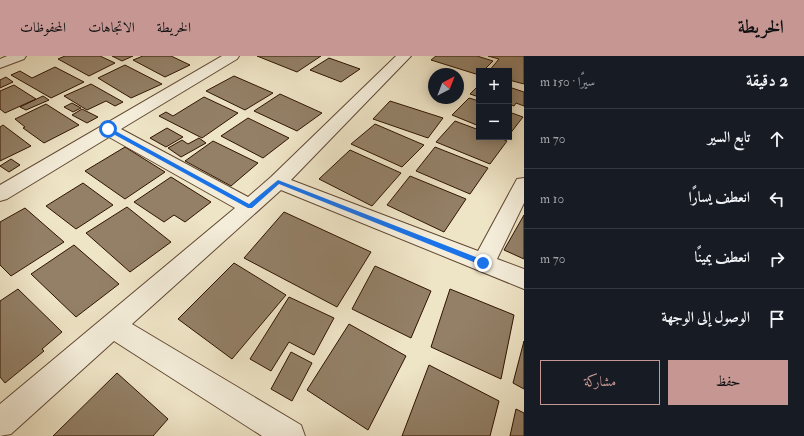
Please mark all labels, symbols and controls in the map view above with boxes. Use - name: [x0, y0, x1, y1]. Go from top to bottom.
- text: الخريطة: [738, 15, 784, 39]
- text: المحفوظات: [20, 19, 66, 36]
- text: الاتجاهات: [88, 19, 135, 36]
- text: الخريطة: [157, 19, 191, 36]
- north arrow: [428, 68, 464, 104]
- map controls: [476, 68, 512, 140]
- button: +: [476, 68, 512, 104]
- text: 2 دقيقة: [746, 70, 788, 91]
- text: سيرًا · 150 m: [540, 74, 595, 90]
- button: −: [476, 104, 512, 140]
- route start: [99, 120, 117, 138]
- text: تابع السير: [708, 128, 750, 147]
- icon: ahead: [766, 128, 788, 150]
- text: 70 m: [540, 131, 565, 147]
- text: انعطف يسارًا: [689, 188, 750, 207]
- icon: left: [766, 188, 788, 210]
- text: 10 m: [540, 191, 564, 207]
- text: انعطف يمينًا: [695, 248, 750, 267]
- icon: right: [766, 248, 788, 270]
- text: 70 m: [540, 251, 565, 267]
- route end: [474, 254, 492, 272]
- text: الوصول إلى الوجهة: [662, 308, 750, 327]
- icon: arrive: [766, 308, 788, 330]
- button: مشاركة: [540, 360, 660, 405]
- button: حفظ: [668, 360, 788, 405]

